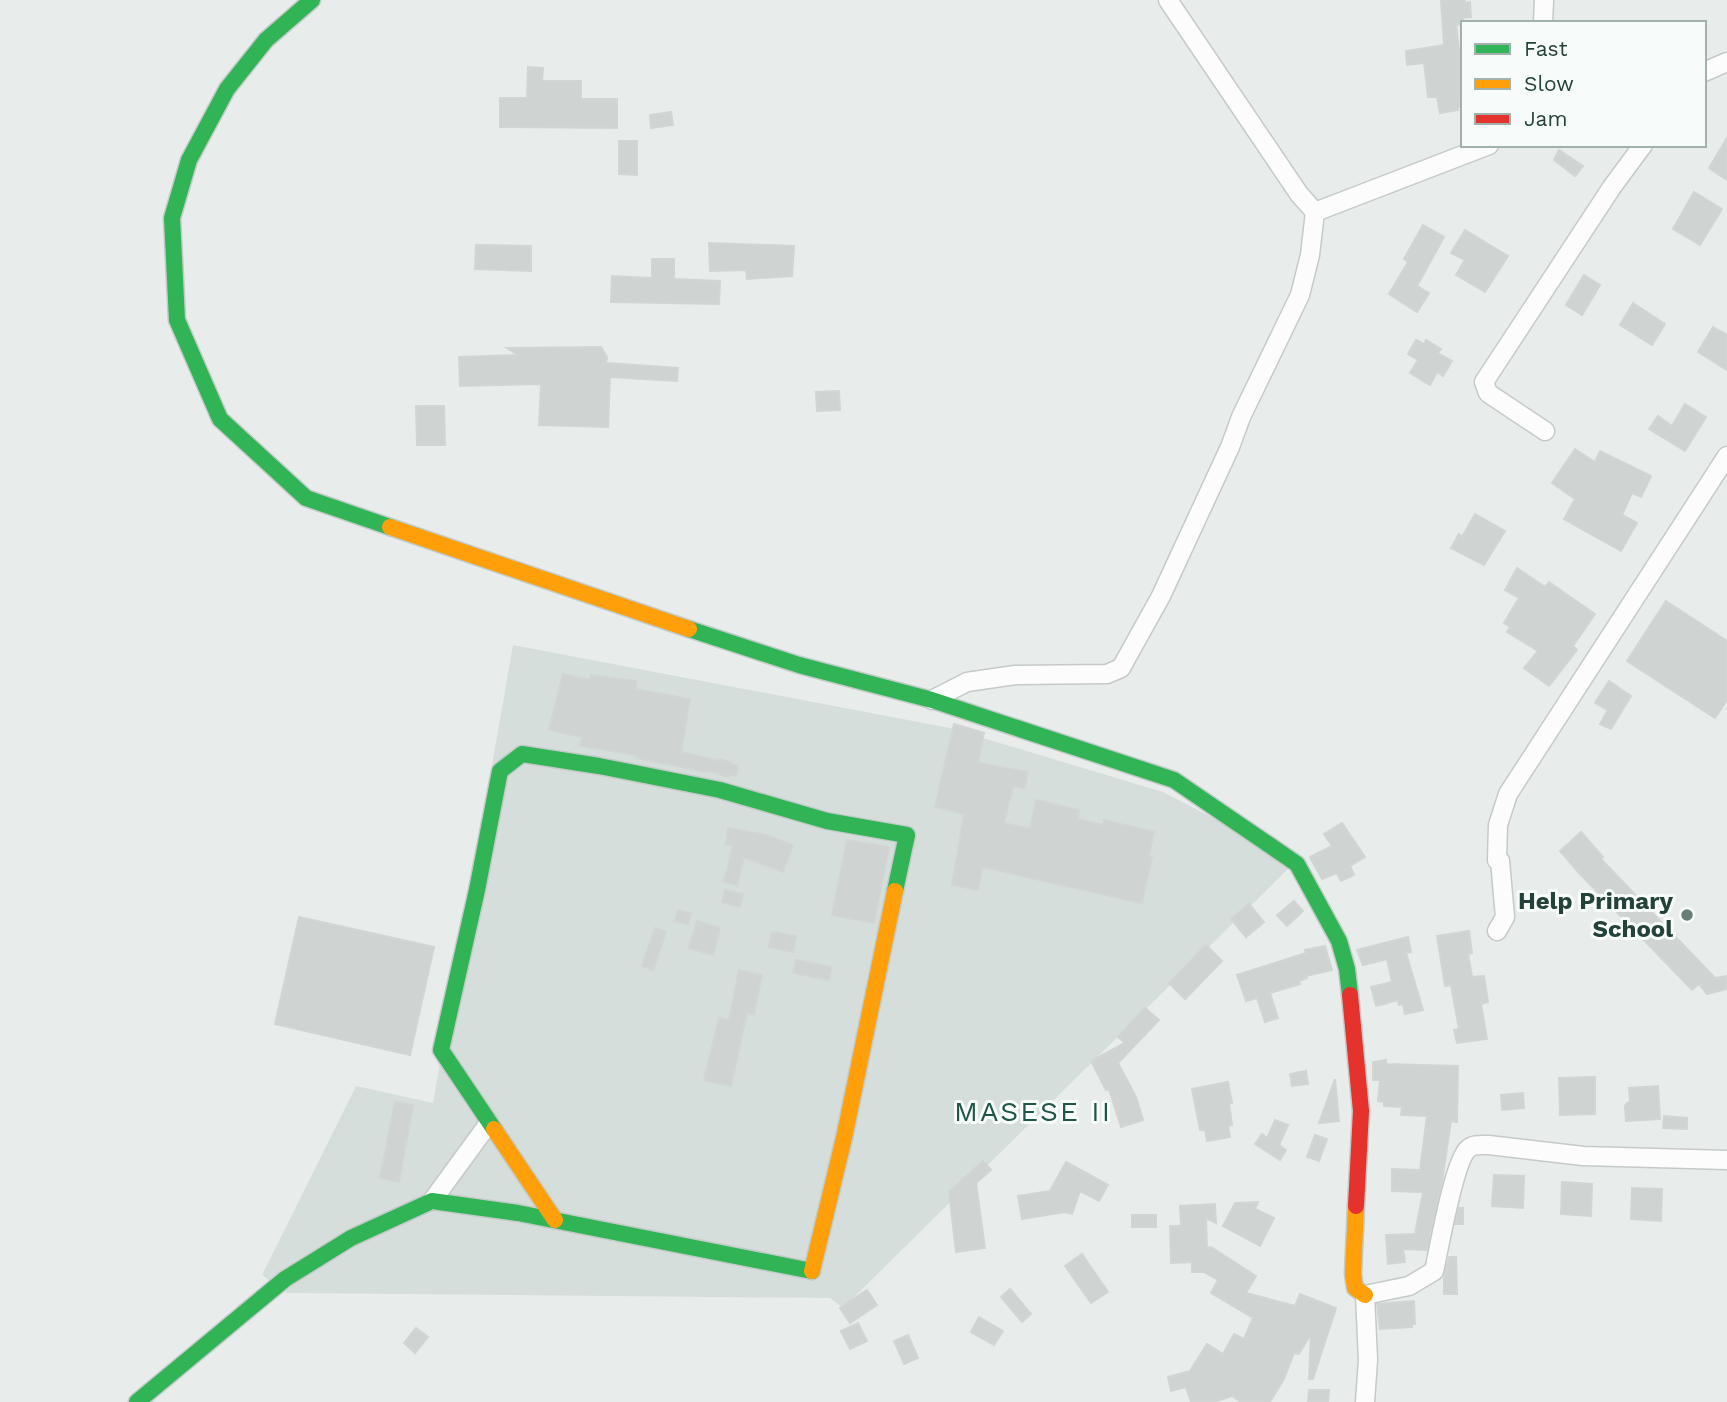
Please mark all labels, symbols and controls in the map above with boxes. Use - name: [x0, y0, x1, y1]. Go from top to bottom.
- legend: [1461, 21, 1706, 147]
- text: Fast: [1524, 36, 1568, 61]
- text: Slow: [1524, 71, 1574, 96]
- text: Jam: [1524, 106, 1567, 131]
- place label: Help Primary School: [1518, 887, 1673, 943]
- marker: Help Primary School: [1679, 907, 1695, 923]
- district label: MASESE II: [954, 1095, 1112, 1128]

